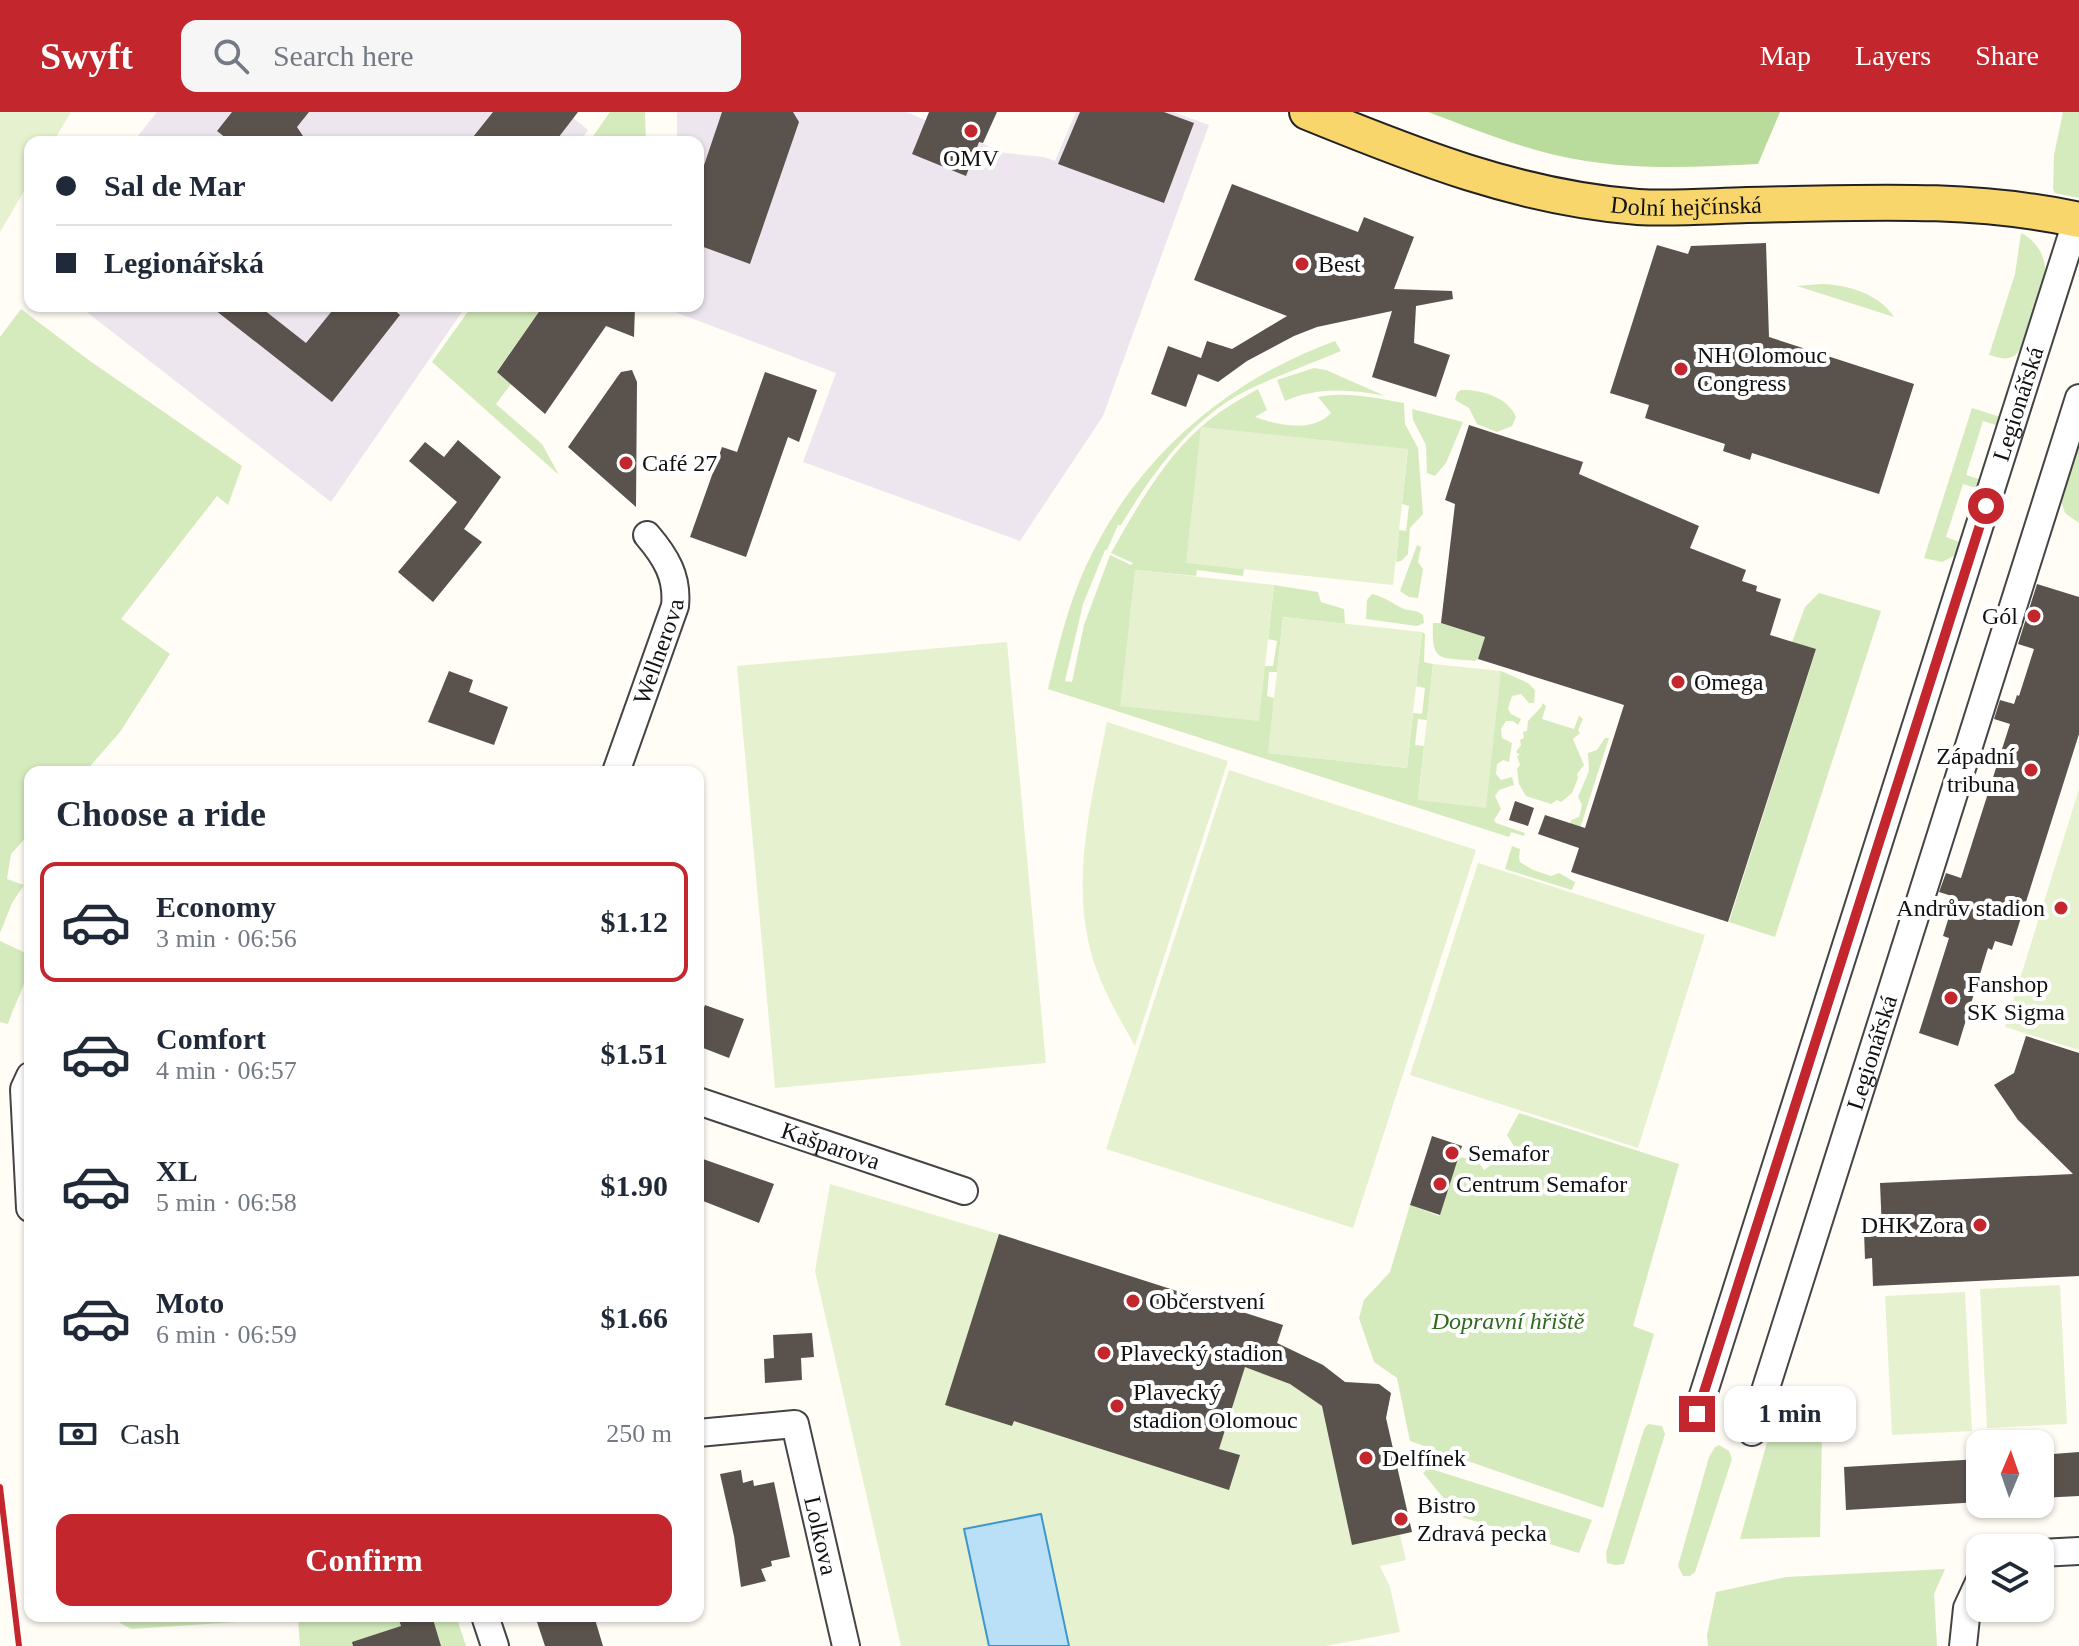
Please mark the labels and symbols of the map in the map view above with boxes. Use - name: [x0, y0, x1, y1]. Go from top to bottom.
- marker: OMV: [962, 122, 980, 140]
- place label: OMV: [943, 145, 1000, 171]
- street label: Dolní hejčínská: [1609, 191, 1762, 221]
- place label: Best: [1318, 251, 1361, 277]
- marker: Best: [1293, 255, 1311, 273]
- place label: NH Olomouc Congress: [1697, 342, 1827, 396]
- street label: Legionářská: [1988, 343, 2049, 464]
- marker: NH Olomouc Congress: [1672, 360, 1690, 378]
- place label: Café 27: [642, 450, 717, 476]
- marker: Café 27: [617, 454, 635, 472]
- route start: [1968, 488, 2004, 524]
- street label: Wellnerova: [628, 598, 689, 708]
- place label: Gól: [1982, 603, 2018, 629]
- marker: Gól: [2025, 607, 2043, 625]
- place label: Omega: [1694, 669, 1764, 695]
- marker: Omega: [1669, 673, 1687, 691]
- place label: Západní tribuna: [1936, 743, 2015, 797]
- marker: Západní tribuna: [2022, 761, 2040, 779]
- place label: Andrův stadion: [1896, 895, 2045, 921]
- marker: Andrův stadion: [2052, 899, 2070, 917]
- place label: Fanshop SK Sigma: [1967, 971, 2065, 1025]
- marker: Fanshop SK Sigma: [1942, 989, 1960, 1007]
- street label: Legionářská: [1842, 992, 1902, 1113]
- street label: Kašparova: [778, 1117, 884, 1175]
- place label: Semafor: [1468, 1140, 1549, 1166]
- marker: Semafor: [1443, 1144, 1461, 1162]
- place label: Centrum Semafor: [1456, 1171, 1627, 1197]
- marker: Centrum Semafor: [1431, 1175, 1449, 1193]
- place label: DHK Zora: [1861, 1212, 1964, 1238]
- marker: DHK Zora: [1971, 1216, 1989, 1234]
- place label: Občerstvení: [1149, 1288, 1265, 1314]
- marker: Občerstvení: [1124, 1292, 1142, 1310]
- park label: Dopravní hřiště: [1431, 1308, 1585, 1334]
- place label: Plavecký stadion: [1120, 1340, 1283, 1366]
- marker: Plavecký stadion: [1095, 1344, 1113, 1362]
- place label: Plavecký stadion Olomouc: [1133, 1379, 1298, 1433]
- callout: 1 min: [1725, 1386, 1857, 1442]
- route end: [1679, 1396, 1715, 1432]
- marker: Plavecký stadion Olomouc: [1108, 1397, 1126, 1415]
- north arrow: [1966, 1430, 2054, 1518]
- place label: Delfínek: [1382, 1445, 1466, 1471]
- marker: Delfínek: [1357, 1449, 1375, 1467]
- place label: Bistro Zdravá pecka: [1417, 1492, 1547, 1546]
- street label: Lolkova: [799, 1494, 842, 1578]
- marker: Bistro Zdravá pecka: [1392, 1510, 1410, 1528]

